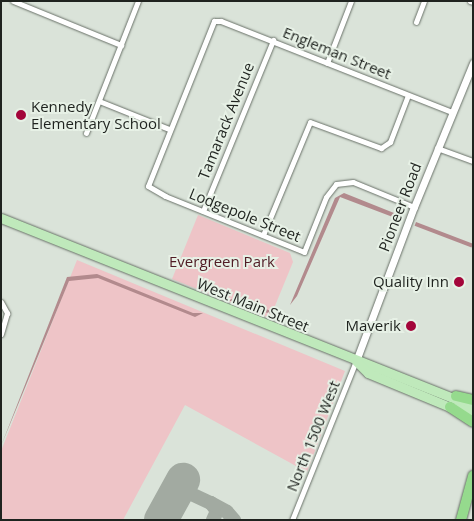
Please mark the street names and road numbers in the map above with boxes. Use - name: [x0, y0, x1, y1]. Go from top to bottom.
- street label: Engleman Street: [280, 23, 394, 83]
- street label: Tamarack Avenue: [194, 60, 258, 182]
- street label: Pioneer Road: [375, 160, 425, 254]
- street label: Lodgepole Street: [187, 184, 303, 246]
- street label: West Main Street: [194, 274, 312, 336]
- street label: North 1500 West: [283, 378, 343, 494]

